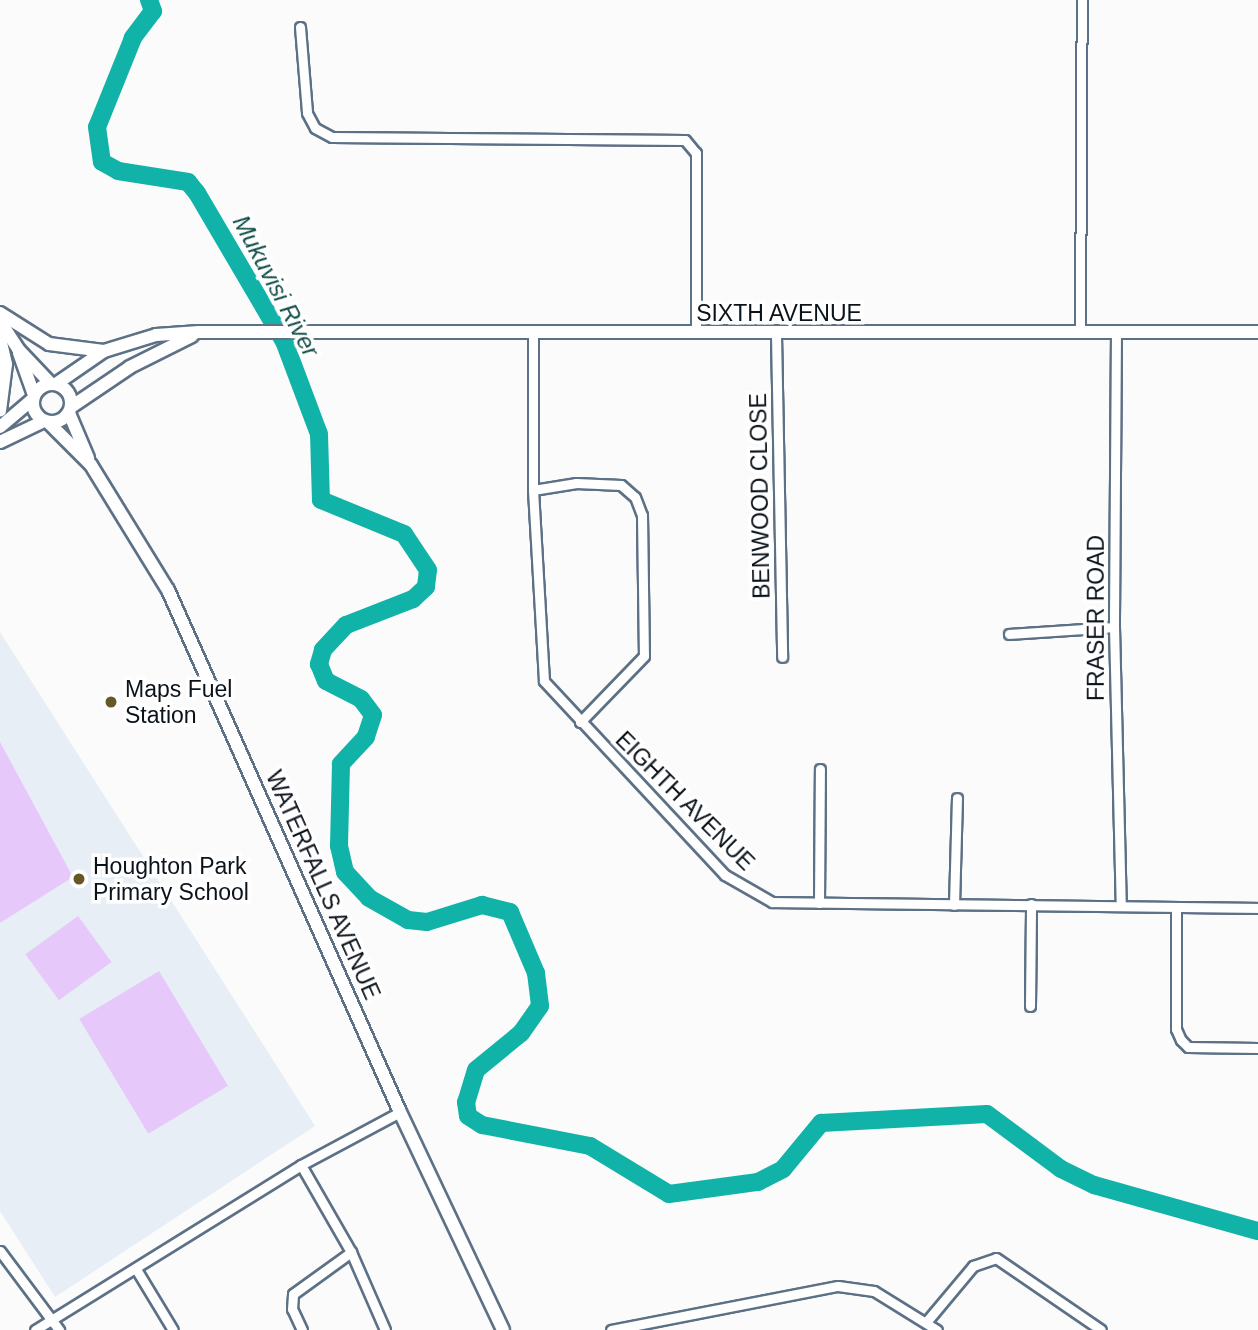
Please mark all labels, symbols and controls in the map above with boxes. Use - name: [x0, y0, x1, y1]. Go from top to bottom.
- water label: Mukuvisi River: [227, 210, 325, 362]
- street label: SIXTH AVENUE: [696, 299, 862, 327]
- street label: BENWOOD CLOSE: [744, 393, 776, 599]
- street label: FRASER ROAD: [1082, 535, 1110, 701]
- place label: Maps Fuel Station: [125, 675, 232, 729]
- marker: Maps Fuel Station: [103, 694, 119, 710]
- street label: EIGHTH AVENUE: [609, 725, 761, 877]
- street label: WATERFALLS AVENUE: [260, 766, 386, 1004]
- place label: Houghton Park Primary School: [93, 852, 249, 906]
- marker: Houghton Park Primary School: [71, 871, 87, 887]

